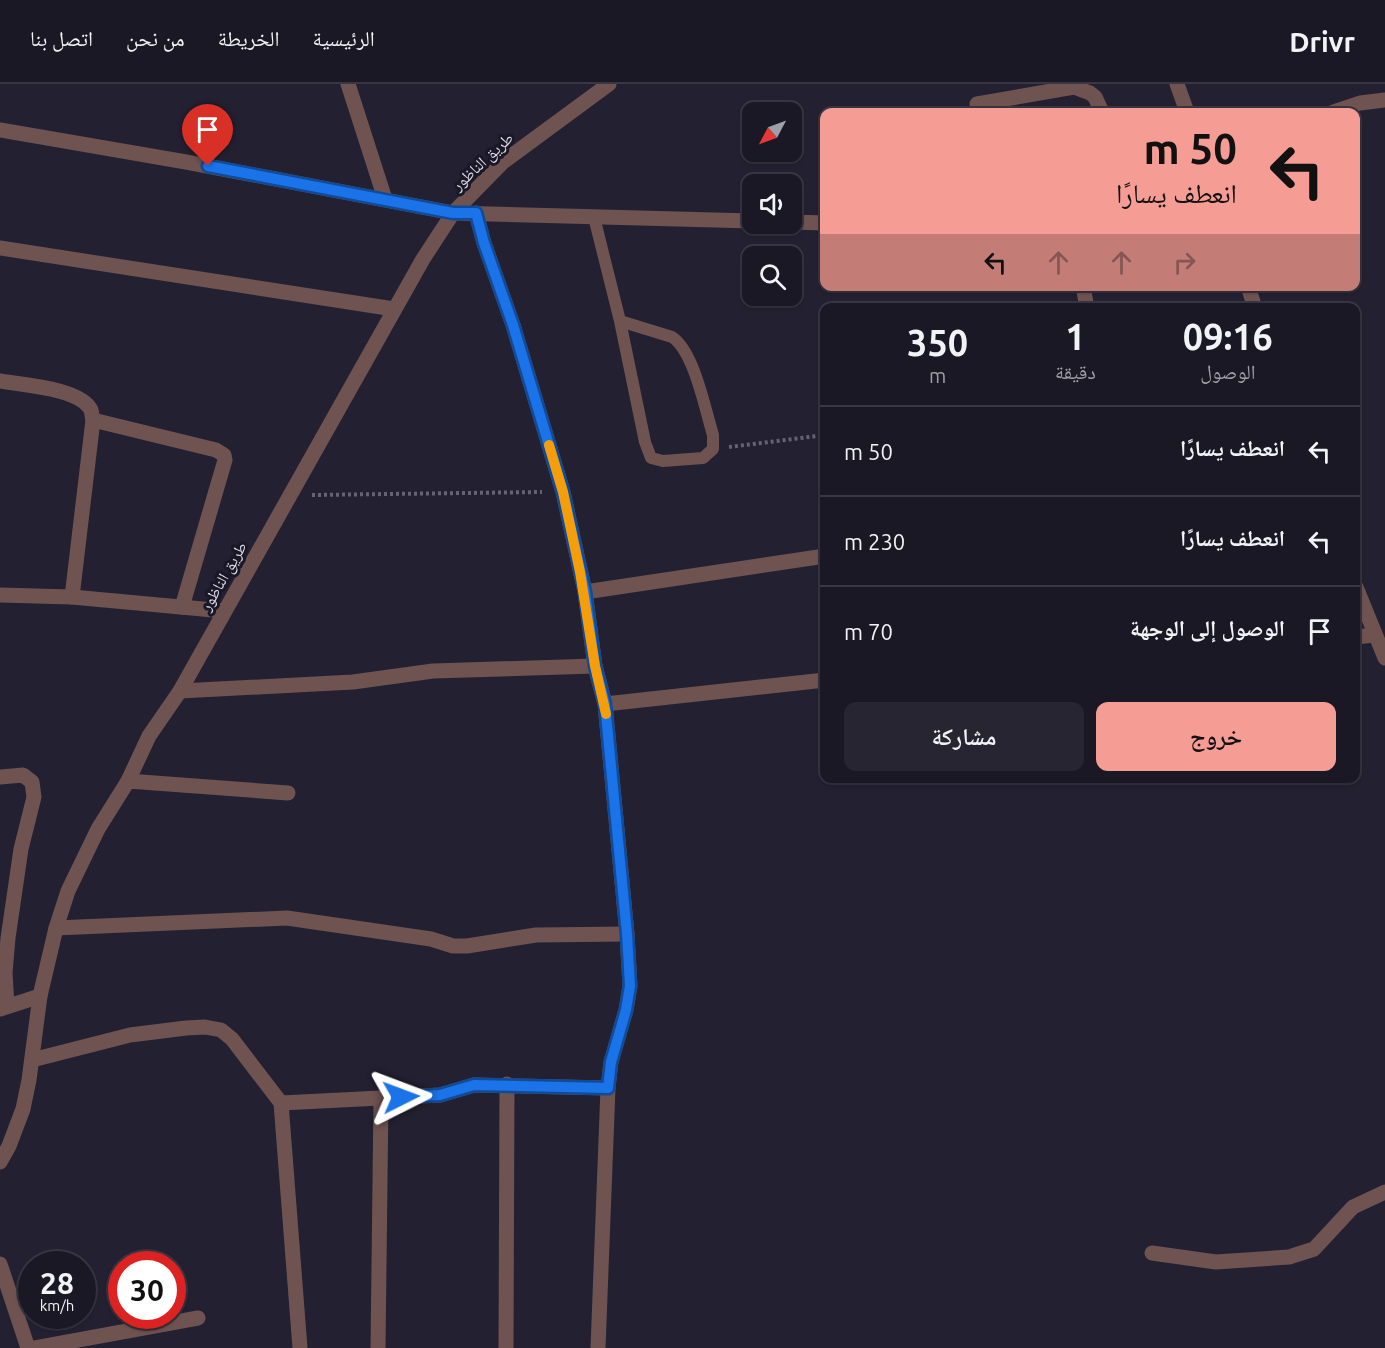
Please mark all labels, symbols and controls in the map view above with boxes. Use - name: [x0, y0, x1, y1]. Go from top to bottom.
- text: اتصل بنا: [30, 26, 93, 50]
- text: من نحن: [126, 26, 185, 50]
- text: الخريطة: [218, 26, 280, 50]
- text: الرئيسية: [313, 26, 375, 50]
- text: Drivr: [1289, 26, 1355, 57]
- north arrow: [742, 102, 802, 162]
- map controls: [742, 102, 802, 306]
- pin: [182, 104, 233, 166]
- icon: arrive: [191, 113, 224, 146]
- text: 50 m: [1143, 125, 1237, 172]
- street label: طريق الناظور: [447, 128, 518, 196]
- icon: left: [1258, 132, 1336, 210]
- button: sound: [742, 174, 802, 234]
- text: انعطف يسارًا: [1116, 178, 1237, 208]
- button: search: [742, 246, 802, 306]
- icon: left: [979, 246, 1012, 279]
- icon: ahead: [1042, 246, 1075, 279]
- icon: ahead: [1105, 246, 1138, 279]
- icon: right: [1168, 246, 1201, 279]
- text: 1: [1065, 316, 1086, 357]
- text: 09:16: [1183, 316, 1273, 357]
- text: 350: [907, 322, 968, 363]
- text: دقيقة: [1055, 360, 1096, 383]
- text: الوصول: [1200, 360, 1256, 383]
- text: m: [929, 364, 946, 387]
- text: انعطف يسارًا: [1180, 435, 1285, 460]
- icon: left: [1303, 435, 1336, 468]
- text: 50 m: [844, 439, 893, 464]
- text: انعطف يسارًا: [1180, 525, 1285, 550]
- icon: left: [1303, 525, 1336, 558]
- text: 230 m: [844, 529, 905, 554]
- street label: طريق الناظور: [196, 538, 252, 616]
- text: الوصول إلى الوجهة: [1130, 615, 1285, 640]
- icon: arrive: [1303, 615, 1336, 648]
- text: 70 m: [844, 619, 893, 644]
- button: مشاركة: [844, 702, 1084, 771]
- button: خروج: [1096, 702, 1336, 771]
- position arrow: [369, 1065, 433, 1129]
- speed limit sign: 30: [108, 1251, 186, 1329]
- text: 28: [40, 1266, 74, 1300]
- text: km/h: [40, 1297, 74, 1314]

